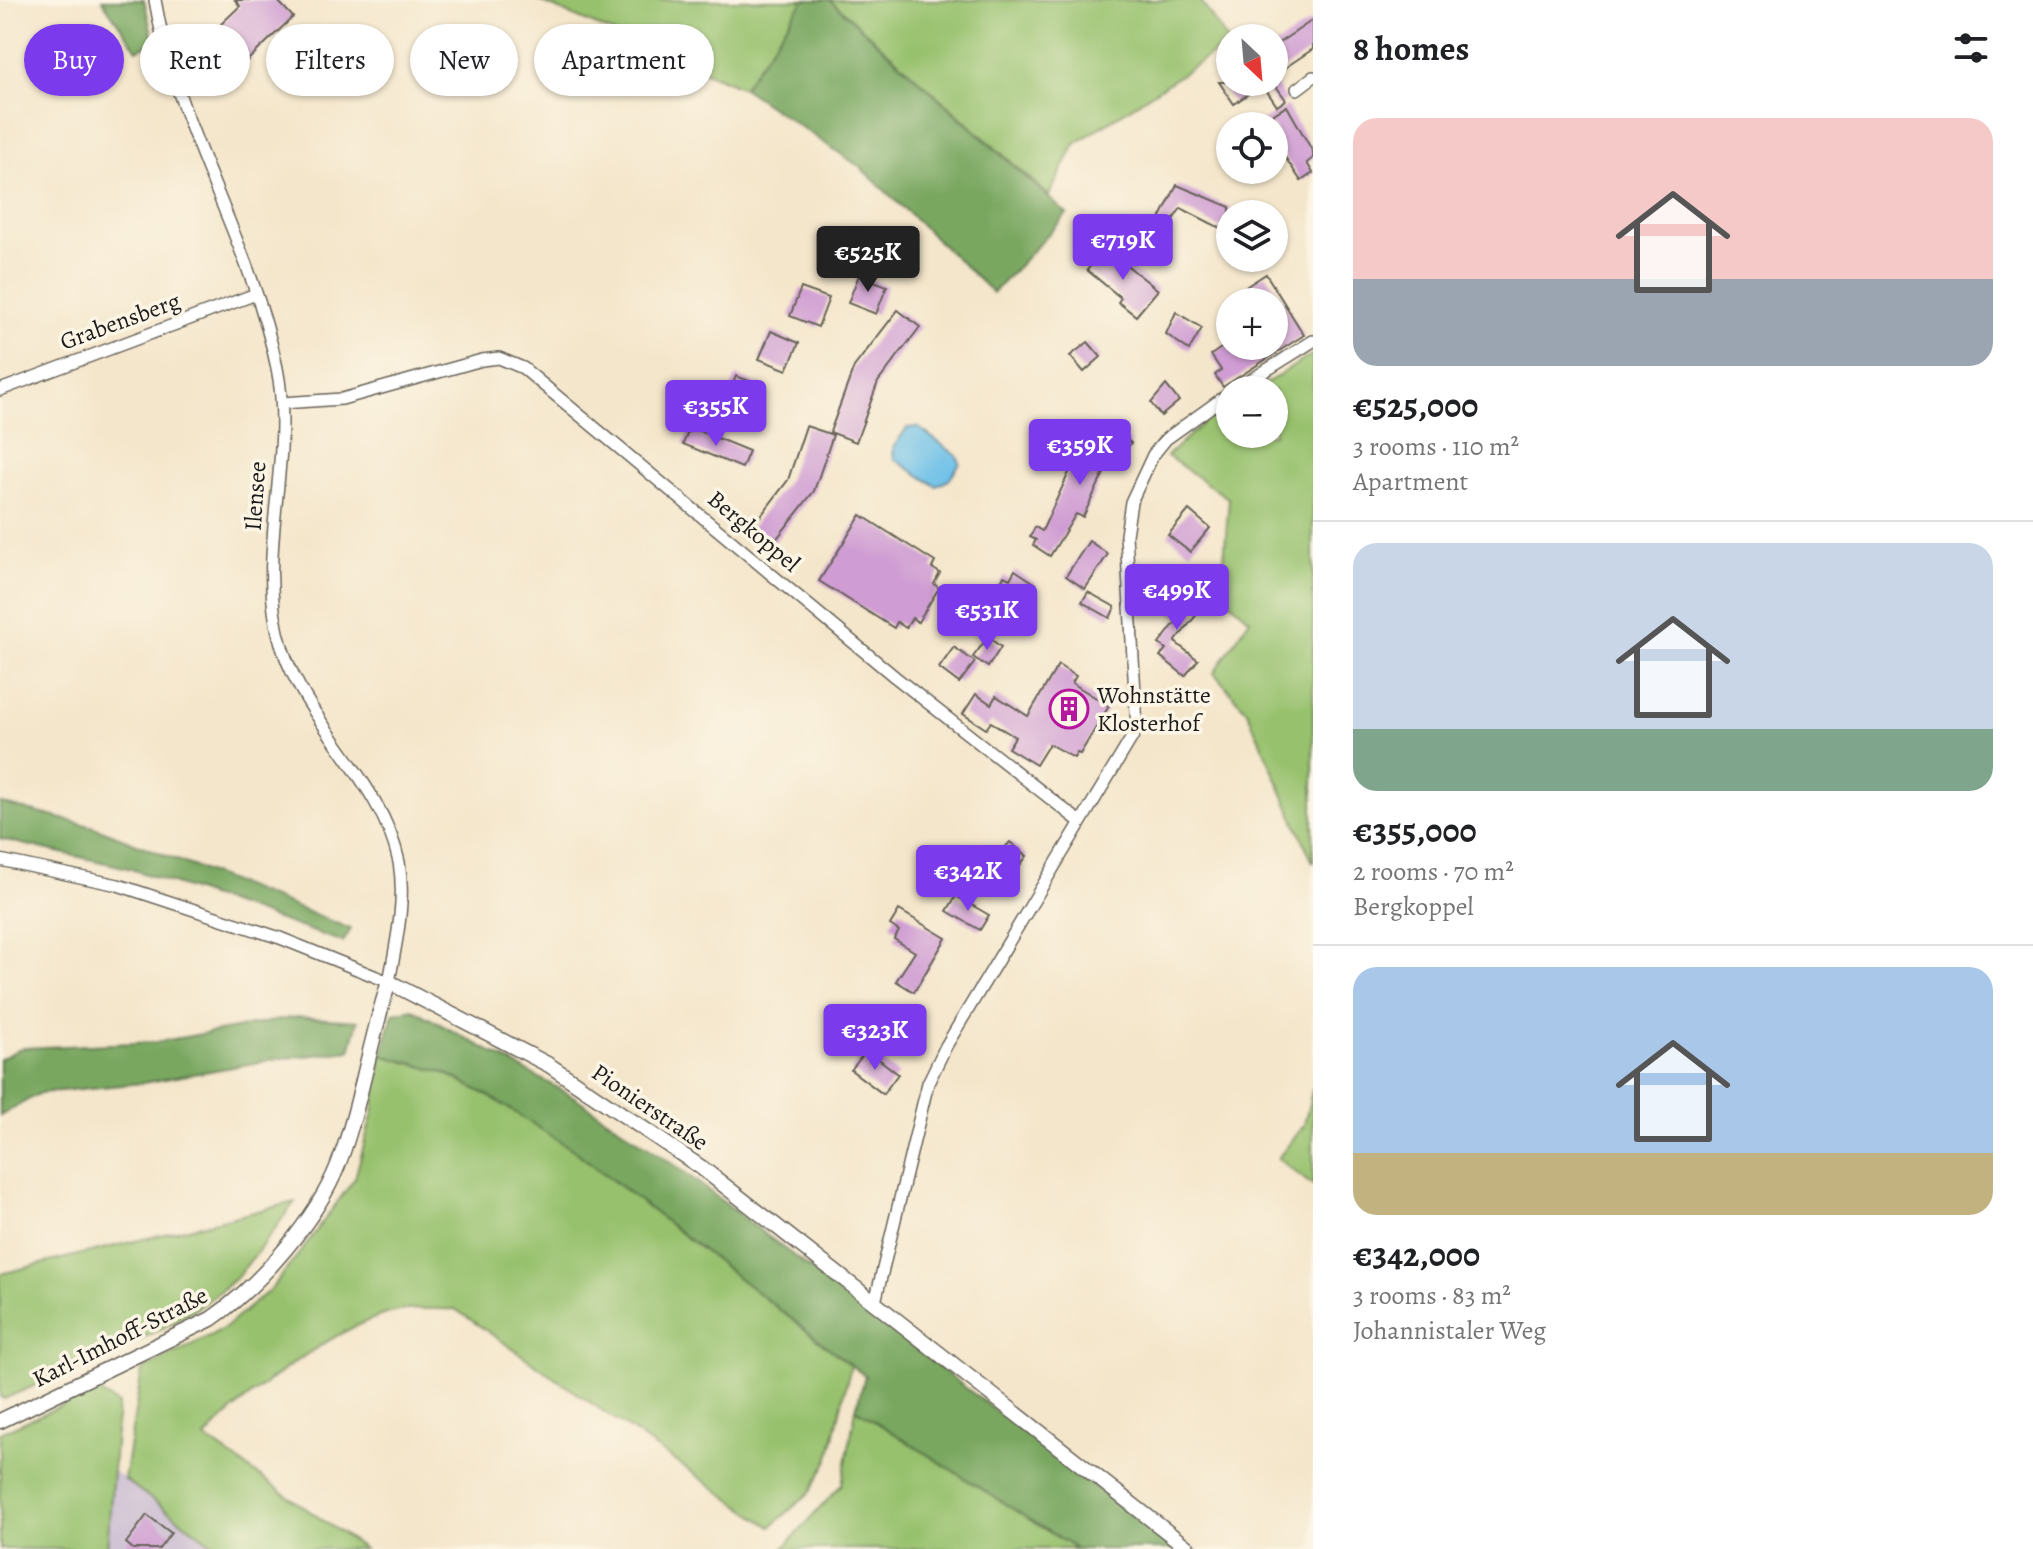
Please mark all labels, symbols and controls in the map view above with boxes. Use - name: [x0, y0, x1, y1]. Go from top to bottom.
- chip: Buy: [24, 24, 124, 96]
- chip: Rent: [140, 24, 250, 96]
- chip: Filters: [266, 24, 394, 96]
- chip: New: [410, 24, 518, 96]
- chip: Apartment: [534, 24, 714, 96]
- north arrow: [1216, 24, 1288, 96]
- map controls: [1216, 24, 1288, 448]
- text: 8 homes: [1353, 25, 1469, 72]
- icon: filters: [1949, 26, 1993, 70]
- button: locate: [1216, 112, 1288, 184]
- icon: home: [1601, 170, 1745, 314]
- button: layers: [1216, 200, 1288, 272]
- pin: €719K: [1067, 214, 1179, 282]
- text: €719K: [1091, 222, 1155, 257]
- pin: €525K: [812, 226, 924, 294]
- text: €525K: [835, 234, 901, 269]
- street label: Grabensberg: [56, 284, 184, 358]
- button: +: [1216, 288, 1288, 360]
- button: −: [1216, 376, 1288, 448]
- pin: €355K: [660, 380, 772, 448]
- text: €525,000: [1353, 382, 1478, 429]
- text: €355K: [683, 388, 749, 423]
- pin: €359K: [1024, 419, 1136, 487]
- text: €359K: [1047, 427, 1113, 462]
- text: 3 rooms · 110 m²: [1353, 429, 1519, 464]
- street label: Ilensee: [237, 460, 273, 532]
- text: Apartment: [1353, 464, 1468, 499]
- street label: Bergkoppel: [701, 483, 807, 579]
- pin: €499K: [1121, 564, 1233, 632]
- text: €499K: [1143, 572, 1211, 607]
- pin: €531K: [931, 584, 1043, 652]
- text: €531K: [955, 592, 1019, 627]
- icon: home: [1601, 595, 1745, 739]
- place label: Wohnstätte Klosterhof: [1096, 679, 1211, 739]
- building icon: Wohnstätte Klosterhof: [1048, 688, 1090, 730]
- text: €355,000: [1353, 807, 1477, 854]
- pin: €342K: [912, 845, 1024, 913]
- text: €342K: [934, 853, 1002, 888]
- text: 2 rooms · 70 m²: [1353, 854, 1514, 889]
- text: Bergkoppel: [1353, 889, 1474, 924]
- pin: €323K: [819, 1004, 931, 1072]
- text: €323K: [842, 1012, 908, 1047]
- icon: home: [1601, 1019, 1745, 1163]
- street label: Pionierstraße: [585, 1056, 715, 1158]
- text: €342,000: [1353, 1231, 1480, 1278]
- text: 3 rooms · 83 m²: [1353, 1278, 1511, 1313]
- street label: Karl-Imhoff-Straße: [27, 1279, 213, 1395]
- text: Johannistaler Weg: [1353, 1313, 1546, 1348]

